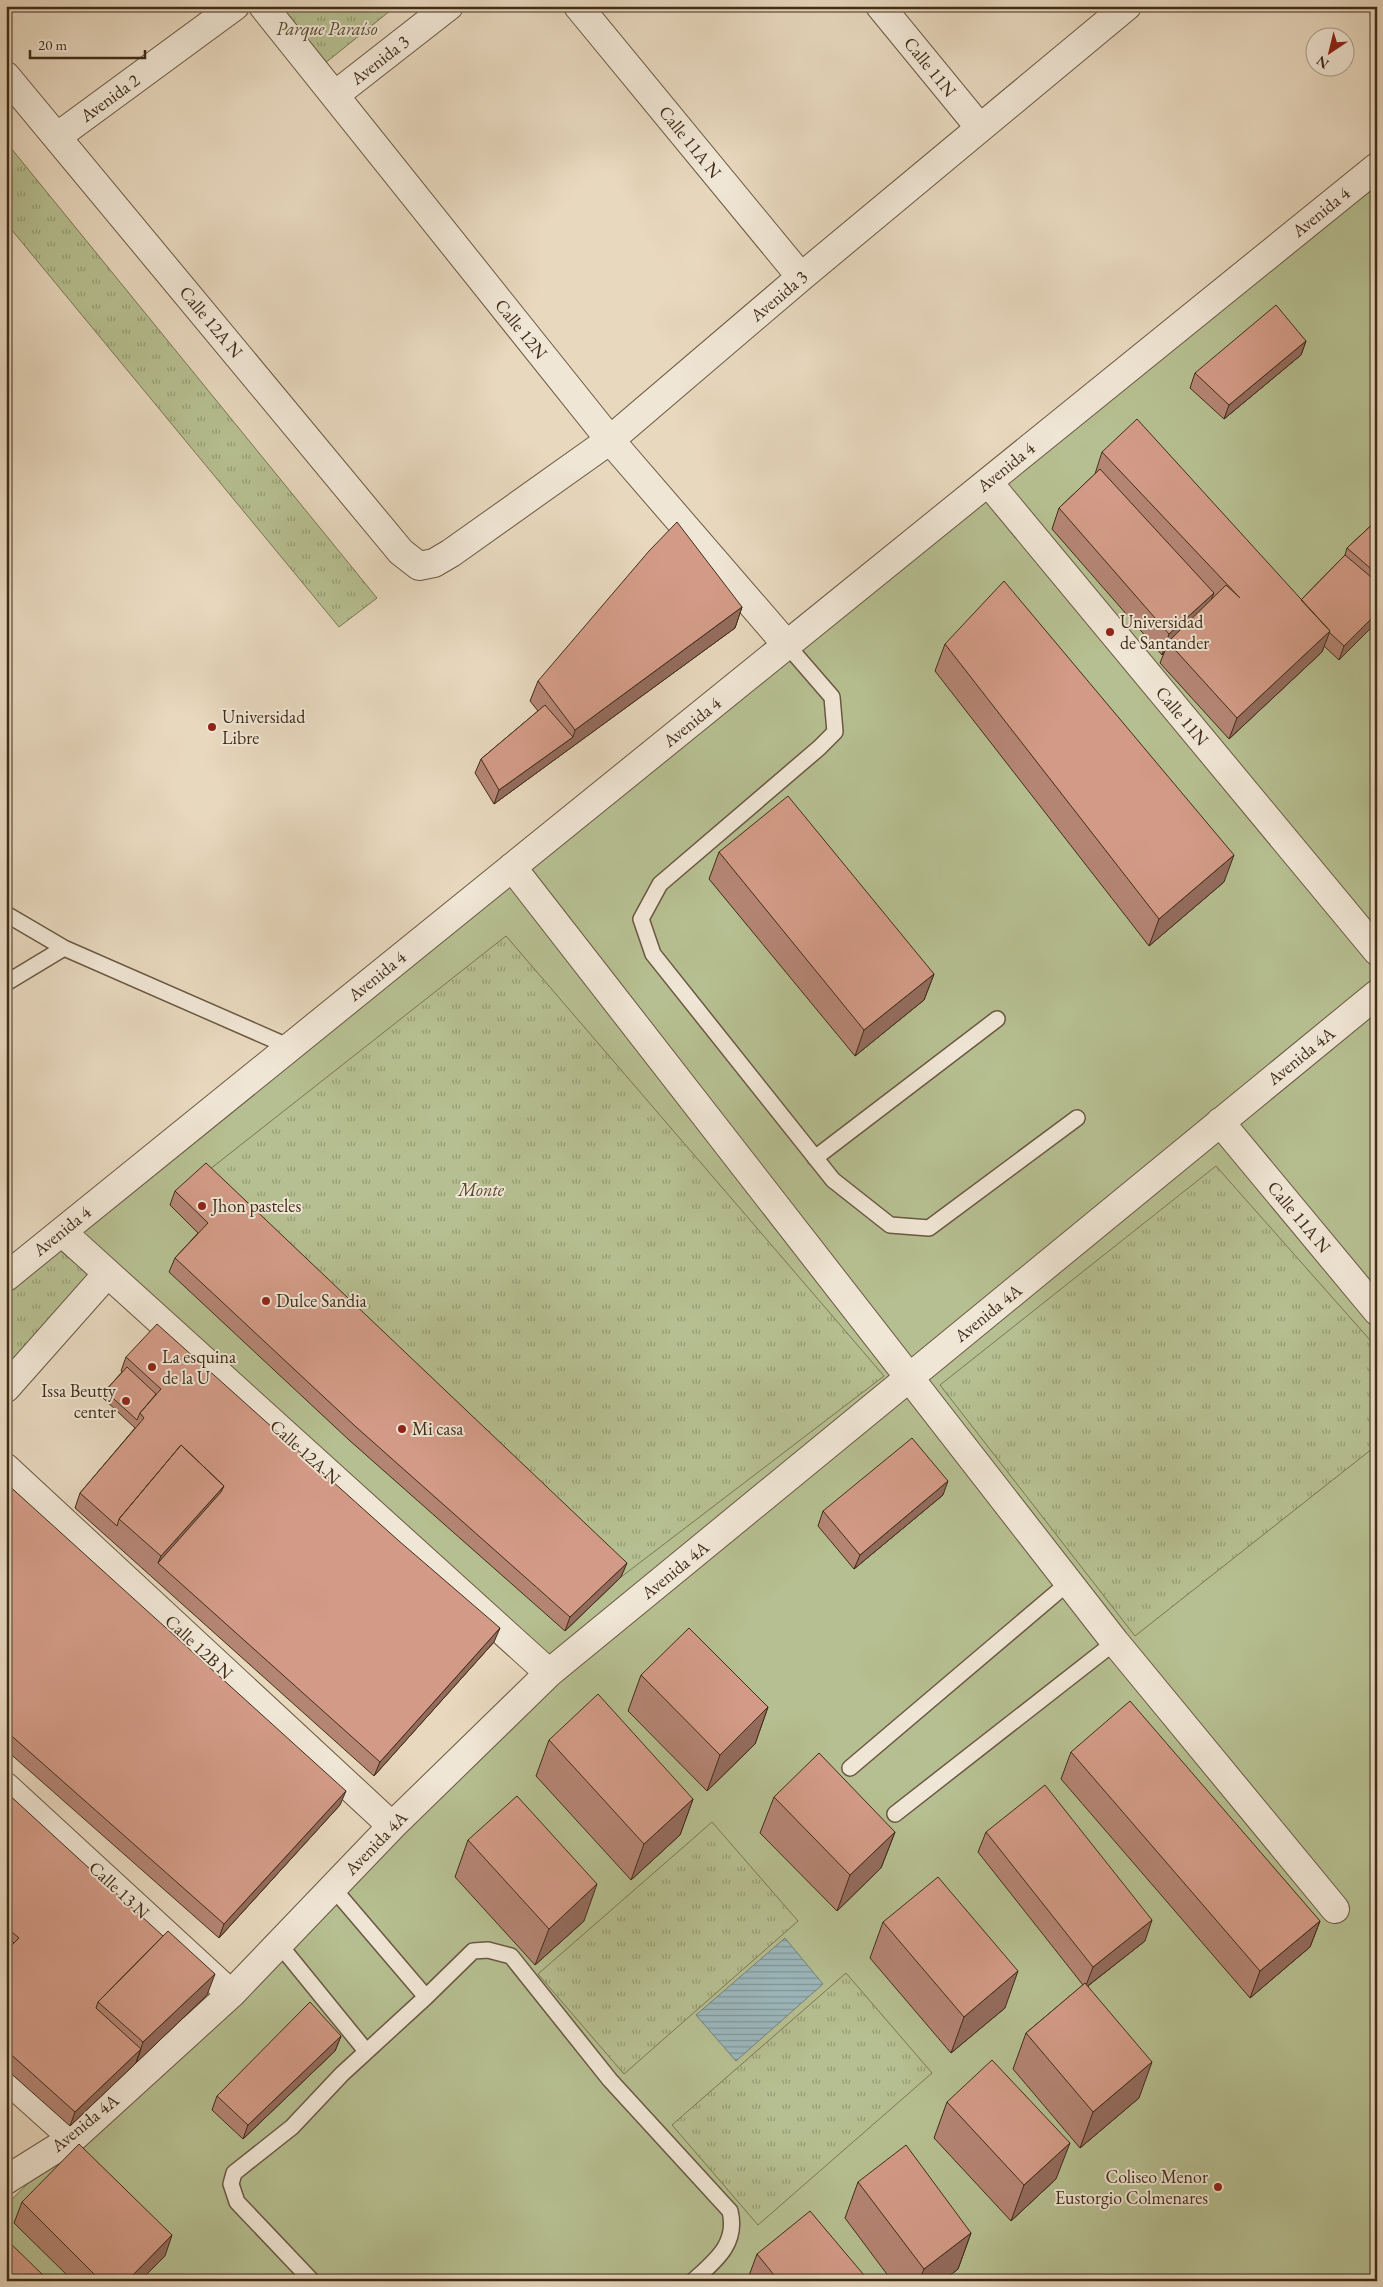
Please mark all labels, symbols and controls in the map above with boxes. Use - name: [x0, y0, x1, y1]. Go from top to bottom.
- park label: Parque Paraíso: [276, 17, 378, 42]
- scale bar: [30, 28, 145, 60]
- north arrow: [1306, 28, 1356, 78]
- street label: Avenida 3: [345, 30, 414, 90]
- street label: Calle 11N: [899, 32, 962, 102]
- text: 20 m: [38, 35, 67, 54]
- text: N: [1312, 52, 1332, 73]
- street label: Avenida 2: [75, 68, 144, 127]
- street label: Calle 11A N: [654, 101, 727, 183]
- street label: Avenida 4: [1286, 181, 1355, 243]
- street label: Avenida 3: [744, 265, 812, 327]
- street label: Calle 12A N: [175, 281, 249, 363]
- street label: Calle 12N: [490, 294, 553, 364]
- street label: Avenida 4: [971, 436, 1040, 498]
- place label: Universidad de Santander: [1120, 610, 1209, 654]
- marker: Universidad de Santander: [1104, 626, 1116, 638]
- street label: Calle 11N: [1151, 681, 1214, 751]
- street label: Avenida 4: [657, 691, 726, 753]
- place label: Universidad Libre: [222, 705, 306, 749]
- marker: Universidad Libre: [206, 721, 218, 733]
- street label: Avenida 4: [342, 945, 411, 1007]
- street label: Avenida 4A: [1261, 1021, 1340, 1091]
- street label: Calle 11A N: [1263, 1176, 1337, 1258]
- park label: Monte: [457, 1178, 505, 1201]
- place label: Jhon pasteles: [210, 1194, 301, 1217]
- street label: Avenida 4: [27, 1200, 96, 1262]
- marker: Jhon pasteles: [196, 1200, 208, 1212]
- street label: Avenida 4A: [948, 1278, 1027, 1348]
- place label: Dulce Sandia: [276, 1289, 368, 1312]
- marker: Dulce Sandia: [260, 1295, 272, 1307]
- place label: La esquina de la U: [162, 1345, 237, 1389]
- marker: La esquina de la U: [146, 1361, 158, 1373]
- place label: Issa Beutty center: [41, 1379, 116, 1423]
- marker: Issa Beutty center: [120, 1395, 132, 1407]
- street label: Calle 12A N: [265, 1414, 346, 1490]
- place label: Mi casa: [412, 1417, 464, 1440]
- marker: Mi casa: [396, 1423, 408, 1435]
- street label: Avenida 4A: [635, 1535, 714, 1605]
- street label: Calle 12B N: [160, 1609, 239, 1685]
- street label: Avenida 4A: [339, 1805, 412, 1880]
- street label: Calle 13 N: [84, 1856, 155, 1924]
- street label: Avenida 4A: [45, 2088, 124, 2158]
- place label: Coliseo Menor Eustorgio Colmenares: [1055, 2165, 1208, 2209]
- marker: Coliseo Menor Eustorgio Colmenares: [1212, 2181, 1224, 2193]

